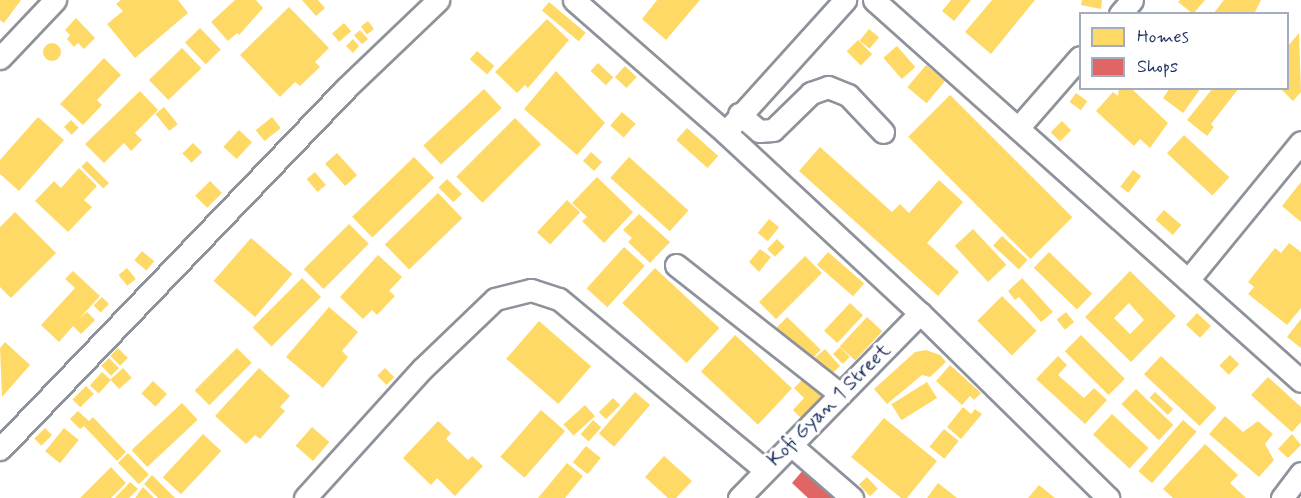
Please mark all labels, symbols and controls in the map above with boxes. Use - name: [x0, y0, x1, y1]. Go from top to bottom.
- legend: [1079, 12, 1289, 90]
- text: Homes: [1137, 25, 1189, 49]
- text: Shops: [1137, 55, 1178, 79]
- street label: Kofi Gyan 1 Street: [762, 338, 896, 472]

